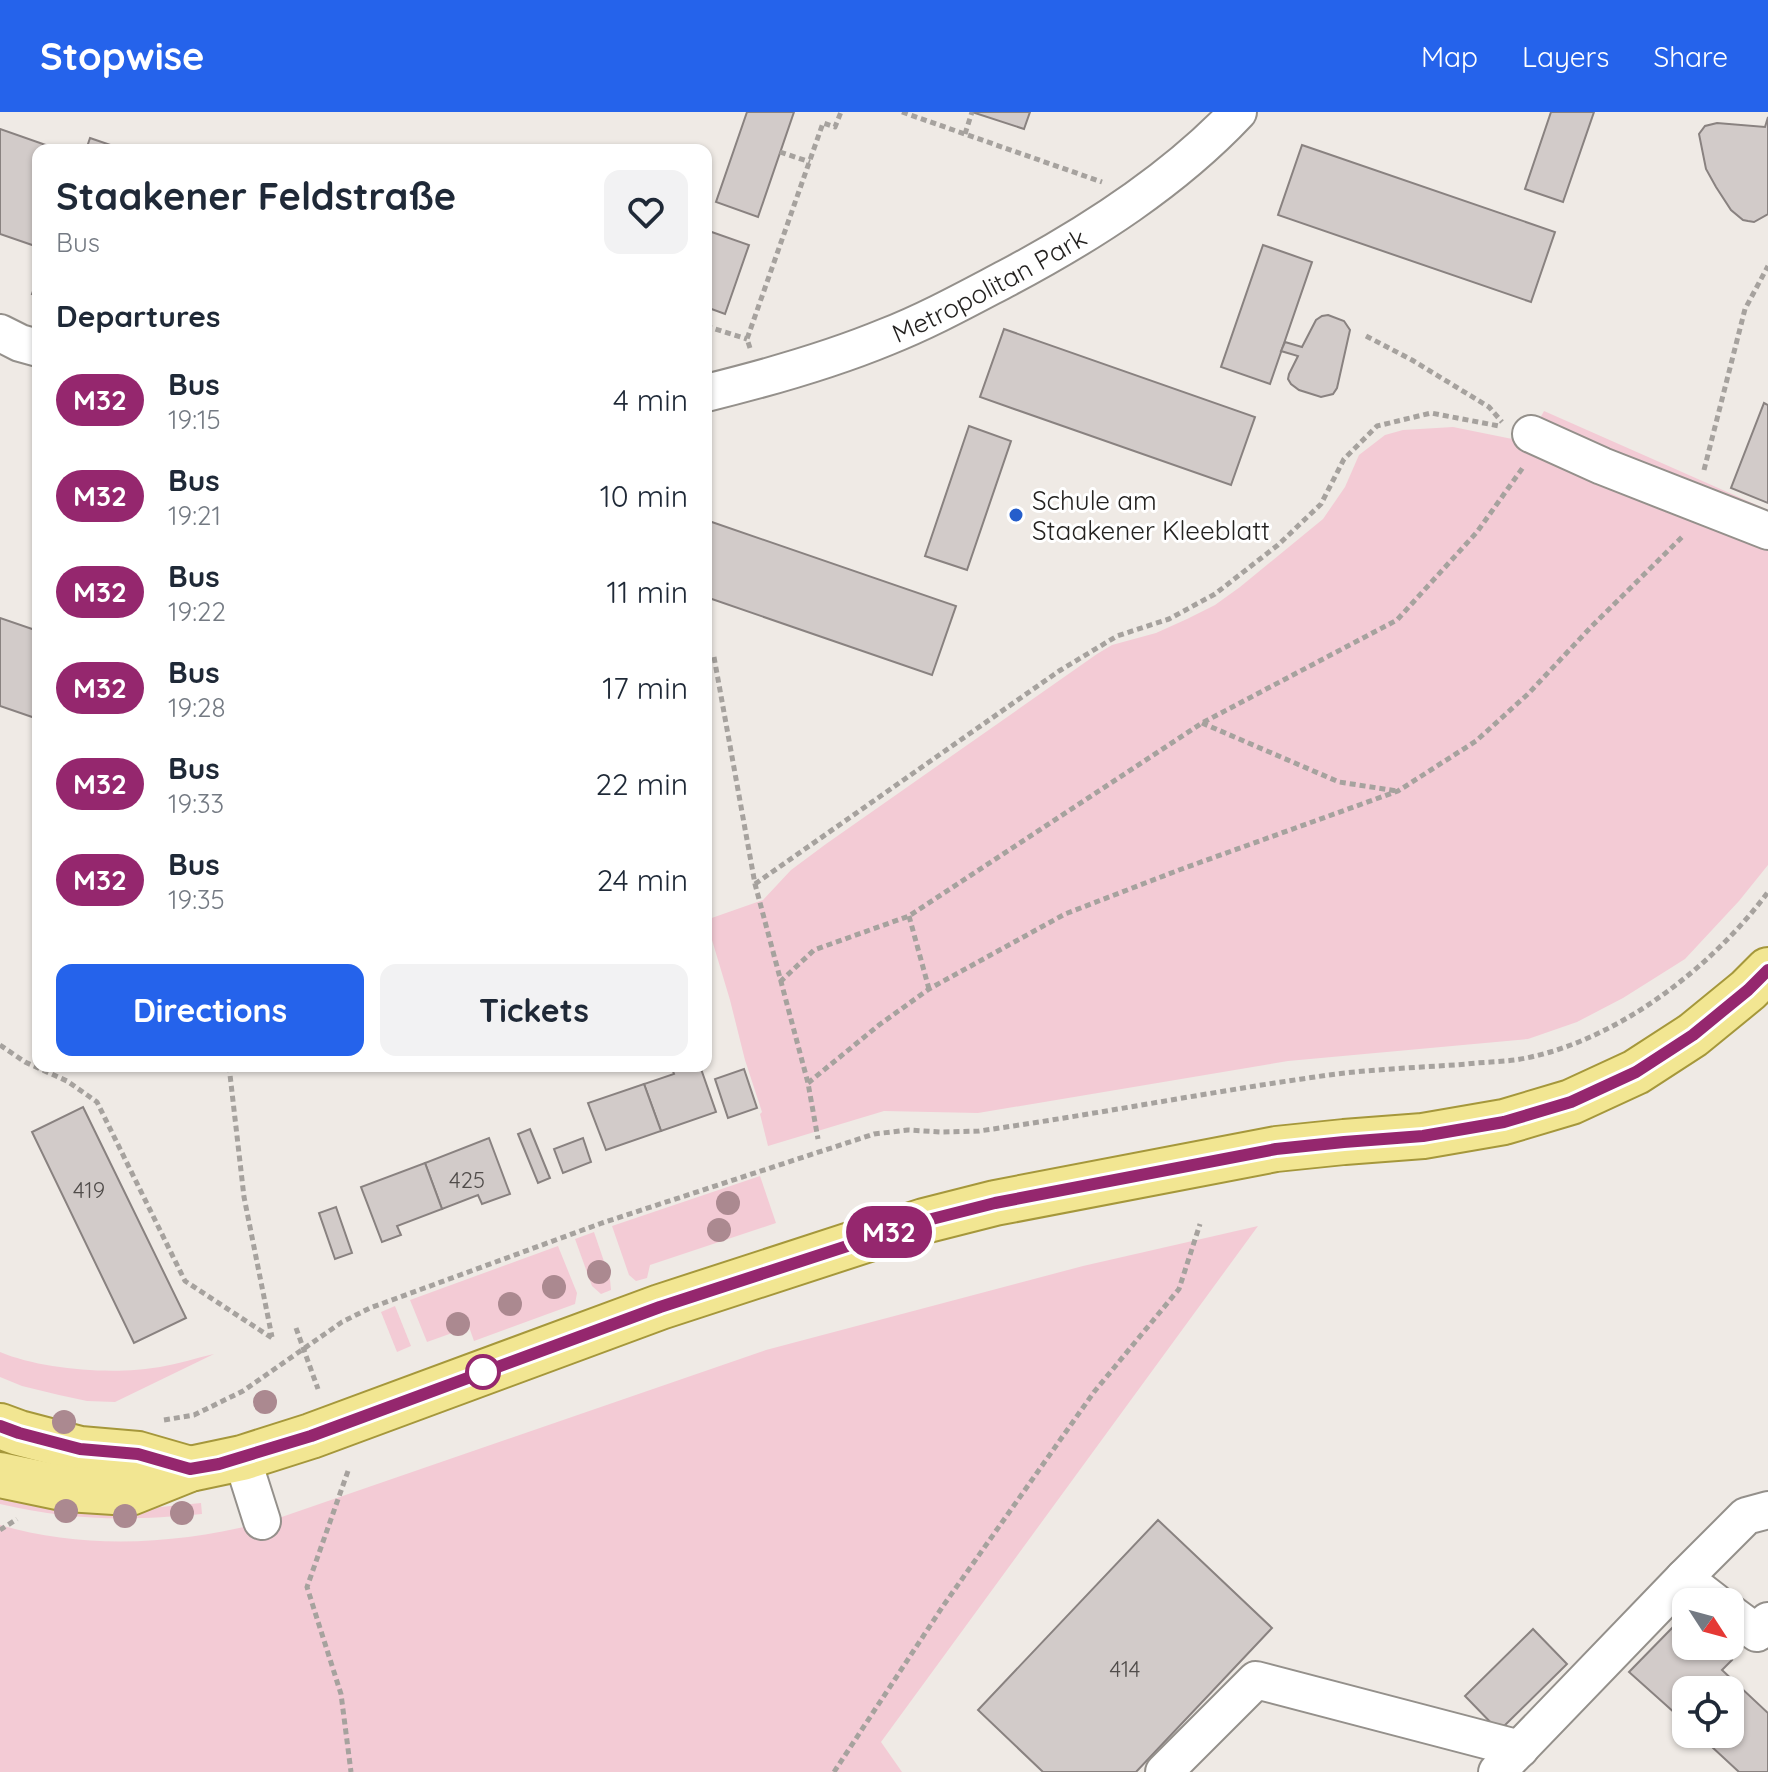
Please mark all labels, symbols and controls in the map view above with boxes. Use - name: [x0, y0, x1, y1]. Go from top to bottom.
- text: Stopwise: [40, 32, 205, 80]
- text: Map: [1421, 39, 1478, 74]
- text: Layers: [1522, 39, 1609, 74]
- text: Share: [1653, 39, 1728, 74]
- button: heart: [604, 170, 688, 254]
- text: Staakener Feldstraße: [56, 172, 456, 220]
- street label: Metropolitan Park: [887, 220, 1092, 349]
- text: Bus: [56, 226, 100, 259]
- text: Departures: [56, 297, 221, 335]
- text: Bus: [168, 365, 220, 403]
- text: 4 min: [613, 381, 688, 419]
- text: M32: [73, 382, 127, 417]
- text: 19:15: [168, 403, 221, 436]
- text: Bus: [168, 461, 220, 499]
- text: 10 min: [600, 477, 688, 515]
- text: M32: [73, 478, 127, 513]
- place label: Schule am Staakener Kleeblatt: [1032, 484, 1270, 547]
- text: 19:21: [168, 499, 221, 532]
- marker: Schule am Staakener Kleeblatt: [1007, 506, 1025, 524]
- text: Bus: [168, 557, 220, 595]
- text: 11 min: [606, 573, 688, 611]
- text: M32: [73, 574, 127, 609]
- text: 19:22: [168, 595, 226, 628]
- text: Bus: [168, 653, 220, 691]
- text: 17 min: [602, 669, 688, 707]
- text: M32: [73, 670, 127, 705]
- text: 19:28: [168, 691, 225, 724]
- text: Bus: [168, 749, 220, 787]
- text: 22 min: [595, 765, 688, 803]
- text: M32: [73, 766, 127, 801]
- text: 19:33: [168, 787, 224, 820]
- text: Bus: [168, 845, 220, 883]
- text: 24 min: [597, 861, 688, 899]
- text: M32: [73, 862, 127, 897]
- text: 19:35: [168, 883, 225, 916]
- button: Directions: [56, 964, 364, 1056]
- button: Tickets: [380, 964, 688, 1056]
- house number: 425: [449, 1166, 485, 1194]
- house number: 419: [73, 1176, 105, 1204]
- line badge: M32: [843, 1206, 935, 1258]
- text: M32: [862, 1214, 916, 1249]
- unlabelled marker: [466, 1355, 500, 1389]
- north arrow: [1672, 1588, 1744, 1660]
- map controls: [1672, 1588, 1744, 1748]
- house number: 414: [1110, 1655, 1140, 1683]
- button: locate: [1672, 1676, 1744, 1748]

